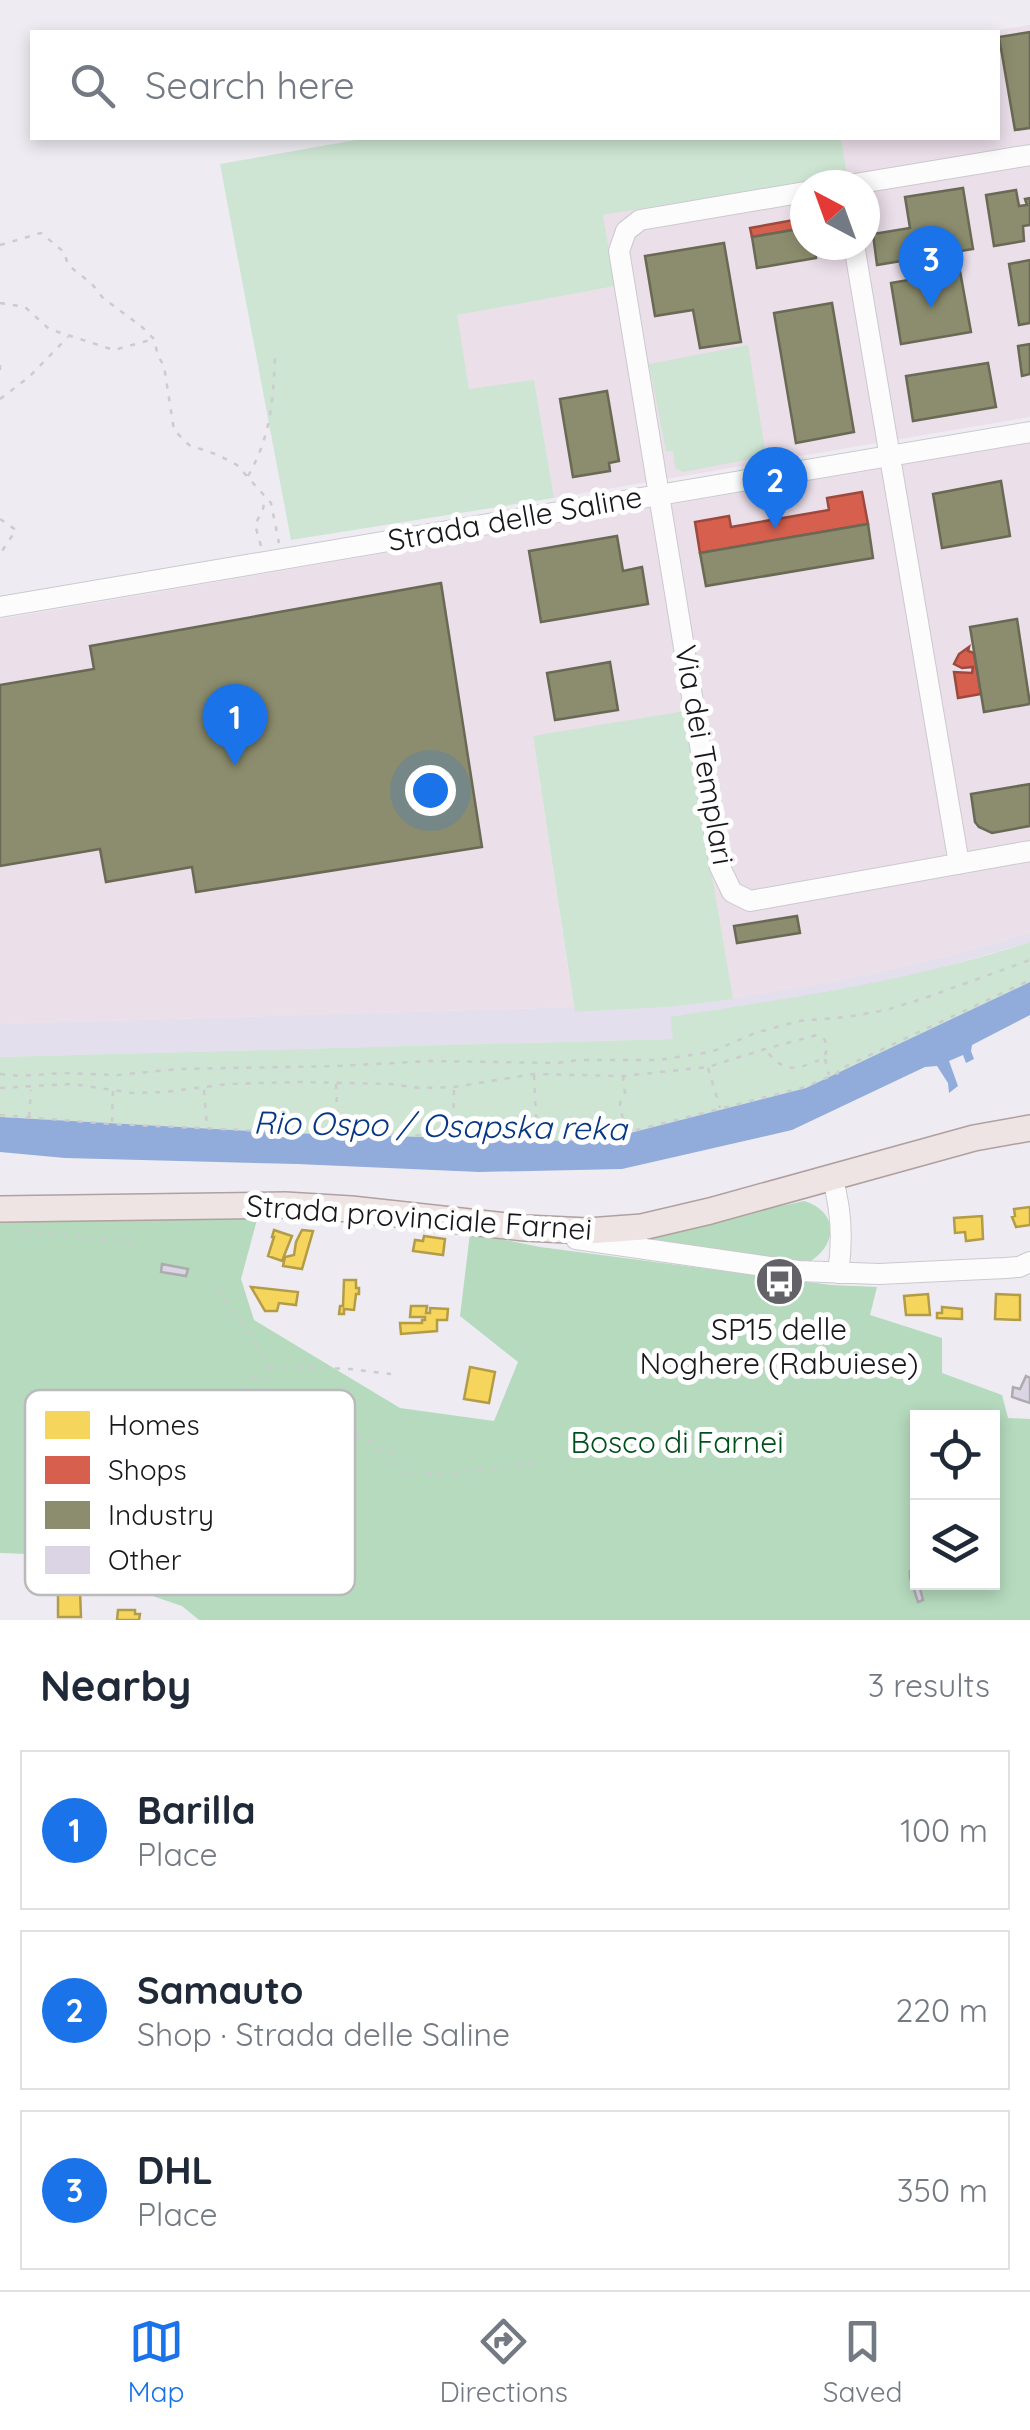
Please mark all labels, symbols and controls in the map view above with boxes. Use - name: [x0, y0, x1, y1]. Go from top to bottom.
- search box: [30, 30, 1000, 140]
- icon: search: [65, 58, 120, 113]
- text: Search here: [145, 61, 355, 109]
- north arrow: [790, 170, 880, 260]
- pin: 3: [898, 226, 964, 308]
- pin: 2: [742, 446, 808, 529]
- street label: Strada delle Saline: [385, 477, 645, 559]
- street label: Via dei Templari: [667, 642, 743, 868]
- pin: 1: [202, 684, 268, 766]
- your location: [405, 765, 456, 816]
- water label: Rio Ospo / Osapska reka: [253, 1102, 629, 1148]
- street label: Strada provinciale Farnei: [245, 1186, 593, 1248]
- bus stop icon: SP15 delle Noghere (Rabuiese): [753, 1255, 805, 1307]
- place label: SP15 delle Noghere (Rabuiese): [639, 1310, 919, 1382]
- legend: [25, 1390, 355, 1595]
- text: Homes: [108, 1407, 200, 1442]
- map controls: [910, 1410, 1000, 1590]
- button: locate: [910, 1410, 1000, 1500]
- park label: Bosco di Farnei: [570, 1423, 784, 1461]
- text: Shops: [108, 1452, 187, 1487]
- text: Industry: [108, 1497, 214, 1532]
- button: layers: [910, 1500, 1000, 1590]
- text: Other: [108, 1542, 182, 1577]
- text: Nearby: [40, 1659, 191, 1712]
- text: 3 results: [868, 1665, 990, 1705]
- text: Barilla: [137, 1786, 256, 1834]
- text: 1: [68, 1810, 81, 1850]
- text: 100 m: [900, 1810, 988, 1850]
- text: Place: [137, 1834, 217, 1874]
- text: Samauto: [137, 1966, 303, 2014]
- text: 2: [65, 1990, 84, 2030]
- text: 220 m: [896, 1990, 988, 2030]
- text: Shop · Strada delle Saline: [137, 2014, 510, 2054]
- text: DHL: [137, 2146, 213, 2194]
- text: 3: [66, 2170, 83, 2210]
- text: 350 m: [897, 2170, 988, 2210]
- text: Place: [137, 2194, 217, 2234]
- tab: Map: [127, 2314, 185, 2409]
- tab: Directions: [439, 2314, 568, 2409]
- tab: Saved: [823, 2314, 903, 2409]

